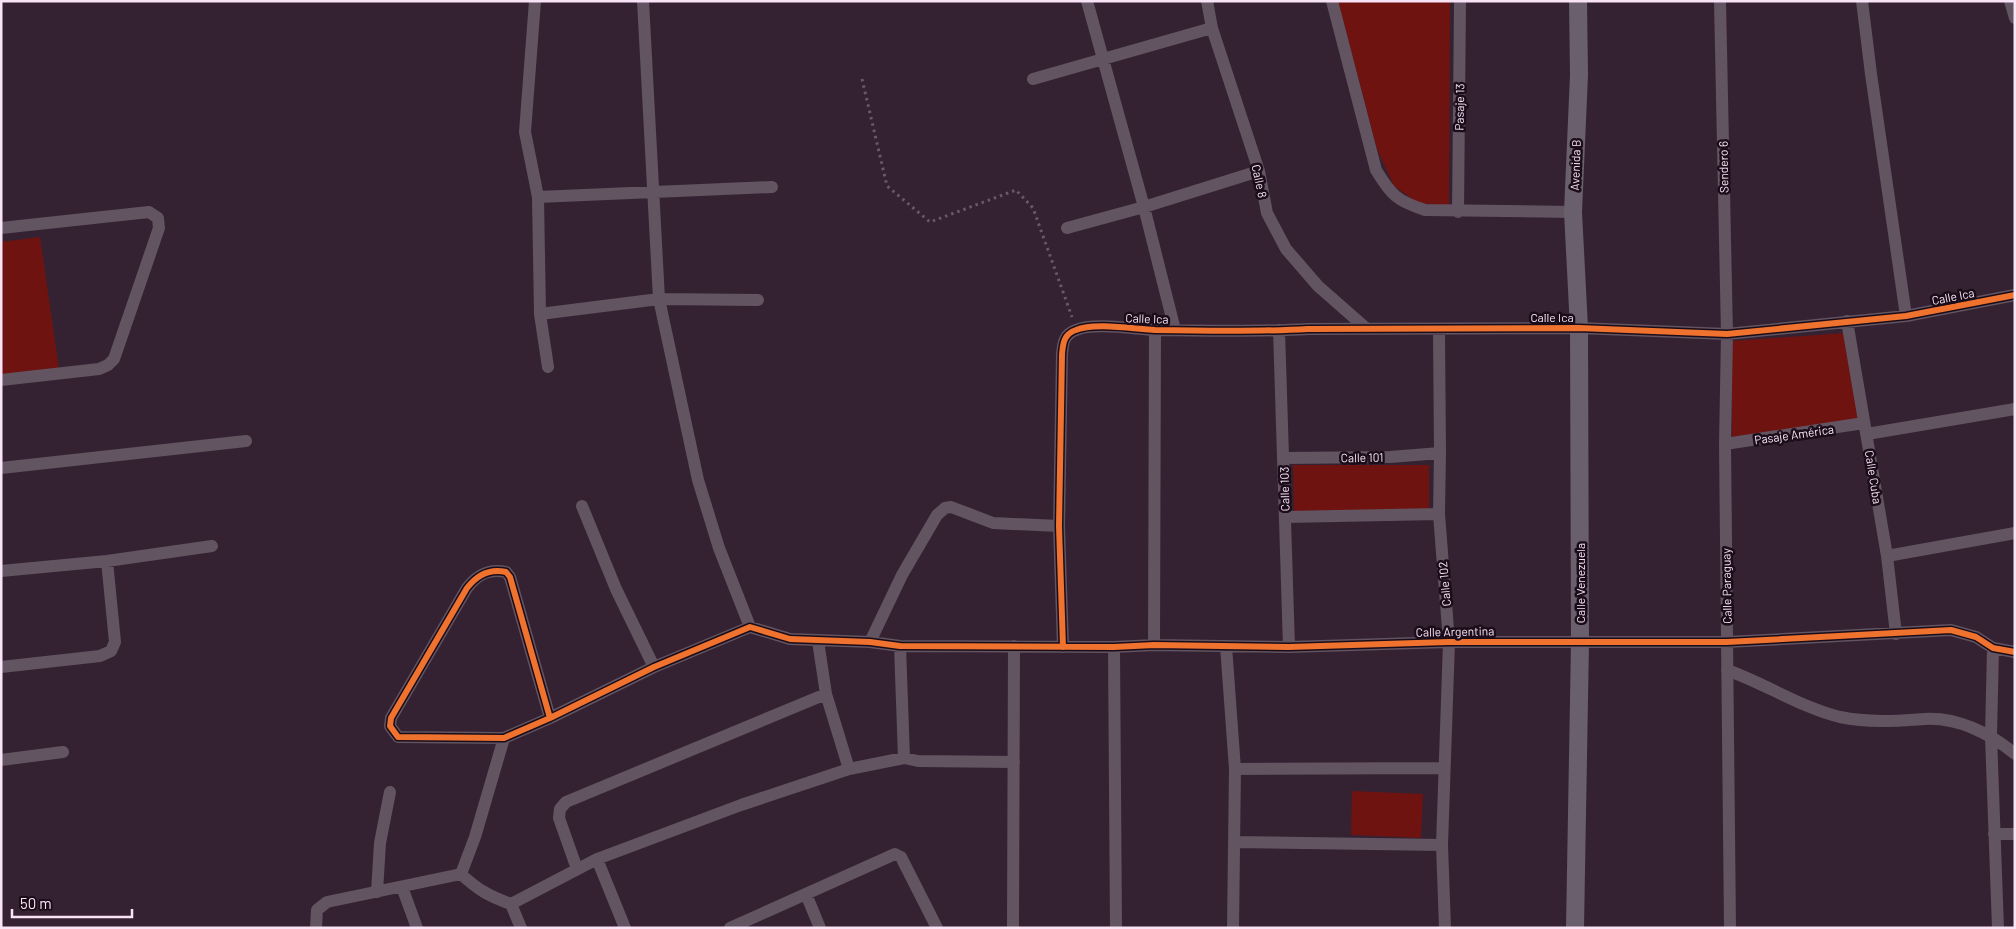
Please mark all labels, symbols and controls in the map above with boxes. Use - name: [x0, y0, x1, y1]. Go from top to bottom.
- street label: Pasaje 13: [1452, 83, 1466, 131]
- street label: Avenida B: [1567, 139, 1583, 191]
- street label: Sendero 6: [1716, 141, 1730, 193]
- street label: Calle 8: [1250, 163, 1270, 199]
- street label: Calle Ica: [1930, 285, 1976, 307]
- street label: Calle Ica: [1125, 310, 1169, 326]
- street label: Calle Ica: [1530, 310, 1574, 324]
- street label: Pasaje América: [1753, 421, 1835, 447]
- street label: Calle Cuba: [1863, 449, 1885, 505]
- street label: Calle 101: [1341, 450, 1383, 464]
- street label: Calle 103: [1277, 466, 1291, 512]
- street label: Calle Venezuela: [1573, 543, 1587, 623]
- street label: Calle Paraguay: [1718, 548, 1734, 624]
- street label: Calle 102: [1435, 561, 1453, 607]
- street label: Calle Argentina: [1416, 623, 1494, 639]
- scale bar: [12, 886, 132, 918]
- text: 50 m: [20, 894, 52, 912]

